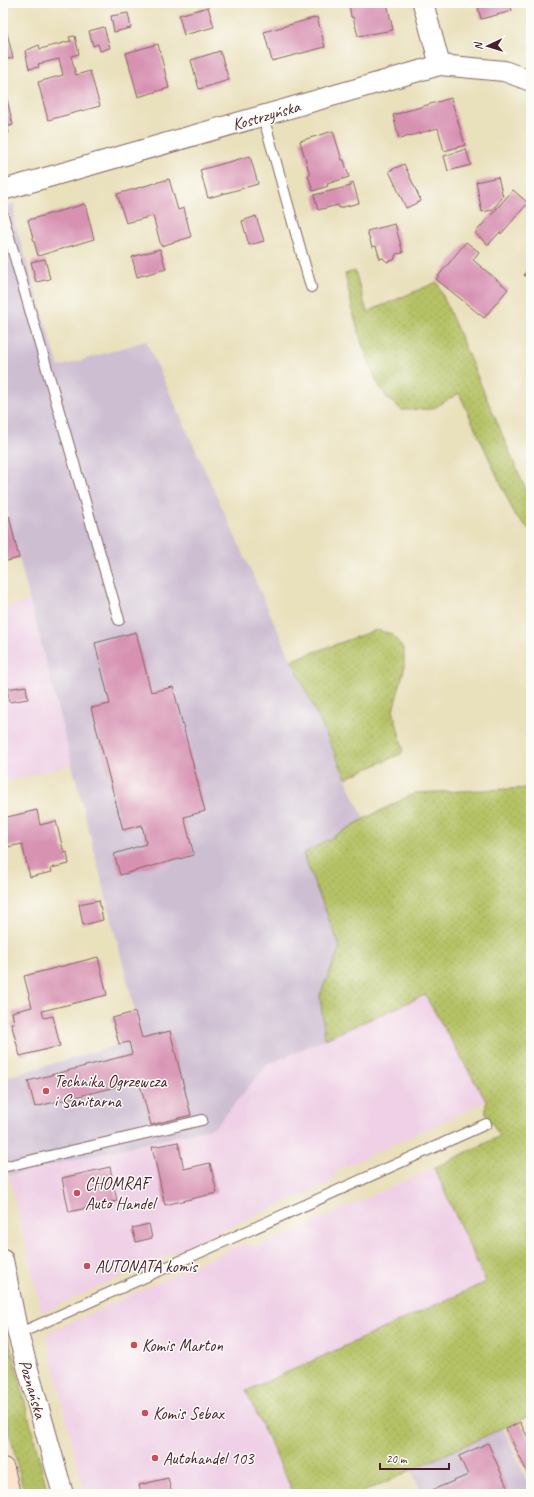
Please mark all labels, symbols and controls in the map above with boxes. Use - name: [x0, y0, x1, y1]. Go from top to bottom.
- north arrow: [468, 26, 508, 66]
- text: N: [471, 41, 485, 51]
- street label: Kostrzyńska: [230, 95, 304, 135]
- place label: Technika Ogrzewcza i Sanitarna: [54, 1071, 168, 1112]
- marker: Technika Ogrzewcza i Sanitarna: [41, 1086, 51, 1096]
- place label: CHOMRAF Auto Handel: [85, 1173, 158, 1214]
- marker: CHOMRAF Auto Handel: [72, 1188, 82, 1198]
- place label: AUTONATA komis: [95, 1256, 199, 1277]
- marker: AUTONATA komis: [82, 1261, 92, 1271]
- place label: Komis Marton: [142, 1335, 223, 1356]
- marker: Komis Marton: [129, 1340, 139, 1350]
- street label: Poznańska: [14, 1357, 51, 1423]
- place label: Komis Sebax: [153, 1403, 225, 1424]
- marker: Komis Sebax: [140, 1408, 150, 1418]
- scale bar: [380, 1445, 449, 1471]
- place label: Autohandel 103: [163, 1448, 255, 1469]
- text: 20 m: [386, 1451, 408, 1467]
- marker: Autohandel 103: [150, 1453, 160, 1463]

